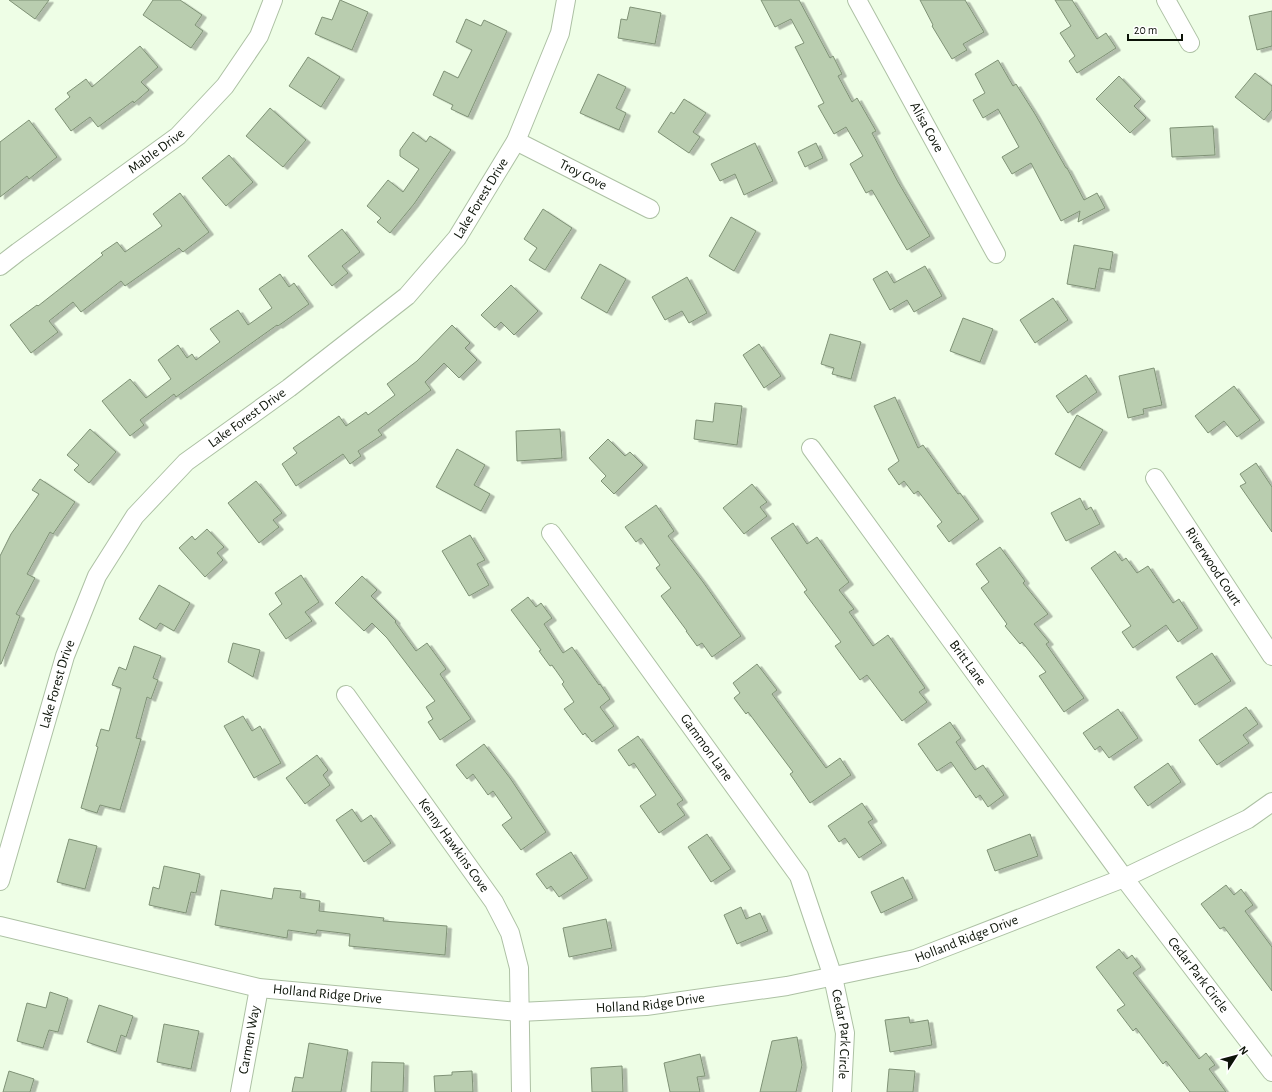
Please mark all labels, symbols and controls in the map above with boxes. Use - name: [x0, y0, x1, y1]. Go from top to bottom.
- scale bar: [1128, 16, 1182, 42]
- text: 20 m: [1134, 24, 1157, 36]
- street label: Alisa Cove: [907, 100, 946, 155]
- street label: Mable Drive: [126, 126, 188, 177]
- street label: Lake Forest Drive: [451, 156, 511, 241]
- street label: Troy Cove: [557, 157, 609, 193]
- street label: Lake Forest Drive: [206, 386, 288, 450]
- street label: Riverwood Court: [1183, 525, 1244, 609]
- street label: Lake Forest Drive: [37, 638, 78, 730]
- street label: Britt Lane: [946, 638, 989, 688]
- street label: Gammon Lane: [677, 712, 735, 784]
- street label: Kenny Hawkins Cove: [415, 796, 492, 895]
- street label: Holland Ridge Drive: [913, 913, 1020, 965]
- street label: Cedar Park Circle: [1165, 935, 1231, 1016]
- street label: Holland Ridge Drive: [272, 982, 383, 1006]
- street label: Cedar Park Circle: [829, 988, 853, 1080]
- street label: Holland Ridge Drive: [595, 991, 706, 1015]
- street label: Carmen Way: [236, 1004, 263, 1075]
- north arrow: [1216, 1036, 1256, 1076]
- text: N: [1237, 1044, 1250, 1057]

